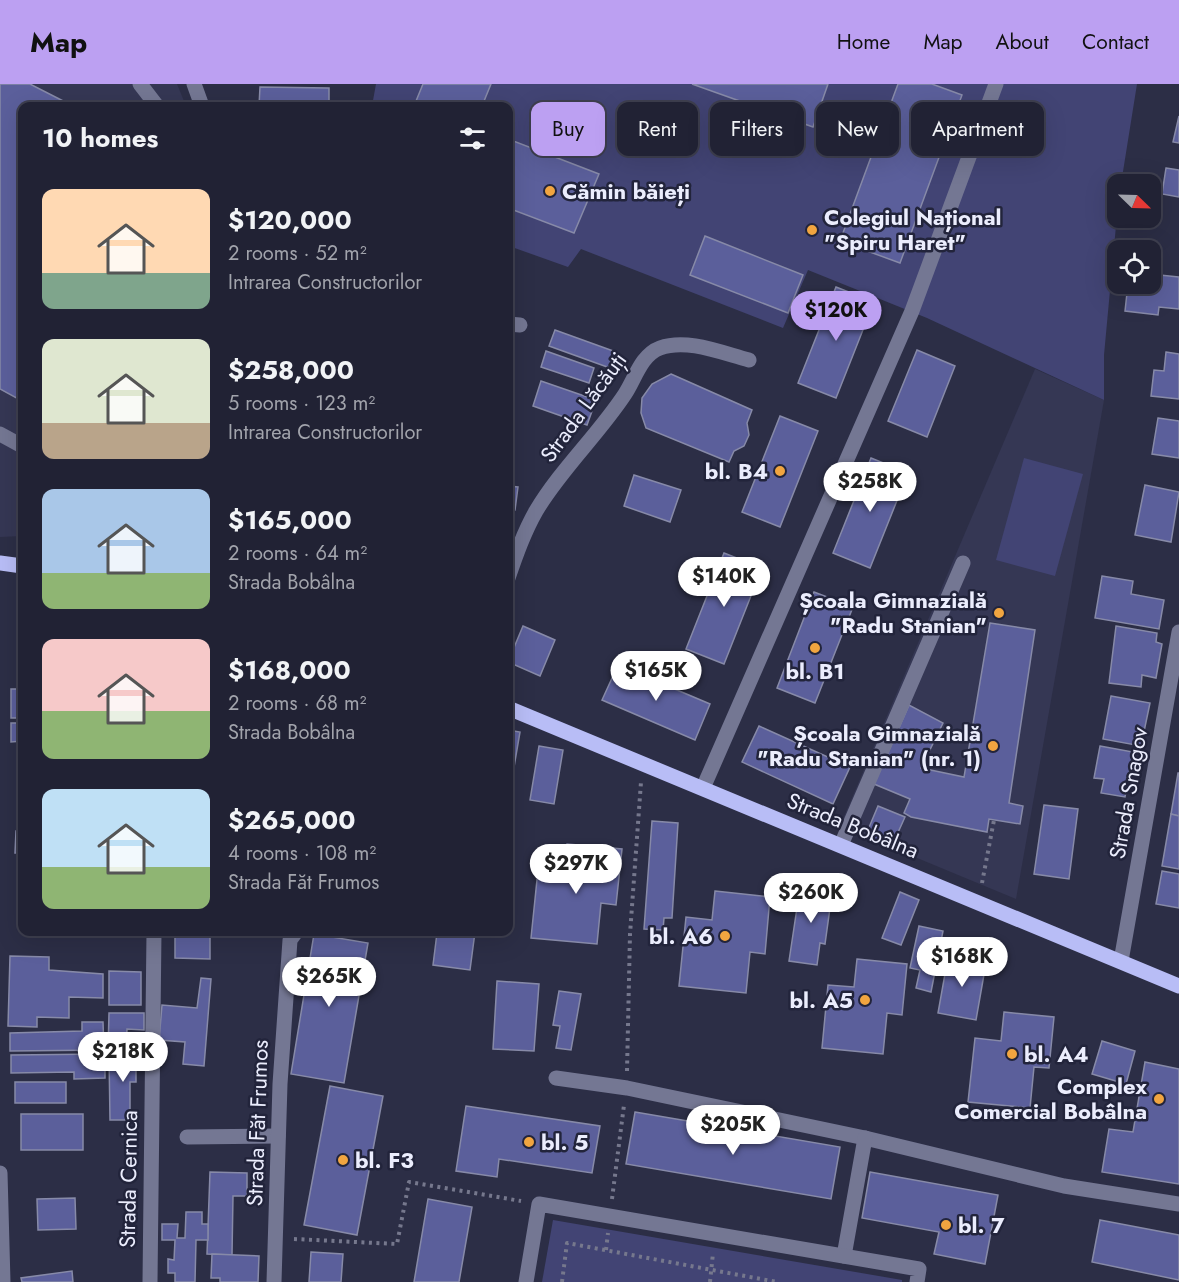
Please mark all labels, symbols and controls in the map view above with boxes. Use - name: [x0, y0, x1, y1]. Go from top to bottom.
- text: Map: [30, 22, 87, 63]
- text: Home: [837, 27, 890, 57]
- text: Map: [923, 27, 963, 57]
- text: About: [996, 27, 1049, 57]
- text: Contact: [1082, 27, 1149, 57]
- chip: Buy: [531, 102, 605, 156]
- chip: Rent: [617, 102, 698, 156]
- chip: Filters: [710, 102, 804, 156]
- chip: New: [816, 102, 899, 156]
- chip: Apartment: [911, 102, 1044, 156]
- text: 10 homes: [42, 119, 158, 157]
- icon: filters: [456, 122, 489, 155]
- north arrow: [1107, 174, 1161, 228]
- map controls: [1107, 174, 1161, 294]
- place label: Cămin băieți: [562, 175, 690, 207]
- marker: Cămin băieți: [543, 184, 557, 198]
- text: $120,000: [228, 201, 352, 239]
- place label: Colegiul Național "Spiru Haret": [824, 201, 1001, 258]
- icon: home: [90, 213, 162, 285]
- marker: Colegiul Național "Spiru Haret": [805, 223, 819, 237]
- text: 2 rooms · 52 m²: [228, 239, 367, 268]
- button: locate: [1107, 240, 1161, 294]
- text: Intrarea Constructorilor: [228, 268, 422, 297]
- pin: $120K: [794, 291, 878, 342]
- text: $120K: [805, 296, 867, 325]
- street label: Strada Lăcăuți: [532, 345, 634, 469]
- text: $258,000: [228, 351, 354, 389]
- icon: home: [90, 363, 162, 435]
- text: 5 rooms · 123 m²: [228, 389, 375, 418]
- text: Intrarea Constructorilor: [228, 418, 422, 447]
- place label: bl. B4: [705, 455, 768, 487]
- pin: $258K: [828, 462, 912, 513]
- marker: bl. B4: [773, 464, 787, 478]
- text: $258K: [838, 467, 902, 496]
- text: $165,000: [228, 501, 352, 539]
- icon: home: [90, 513, 162, 585]
- text: 2 rooms · 64 m²: [228, 539, 367, 568]
- pin: $140K: [682, 557, 766, 608]
- text: $140K: [692, 562, 756, 591]
- text: Strada Bobâlna: [228, 568, 355, 597]
- place label: Școala Gimnazială "Radu Stanian": [799, 584, 987, 641]
- marker: Școala Gimnazială "Radu Stanian": [992, 606, 1006, 620]
- marker: bl. B1: [808, 641, 822, 655]
- text: $168,000: [228, 651, 351, 689]
- pin: $165K: [614, 651, 698, 702]
- place label: bl. B1: [785, 655, 845, 687]
- text: $165K: [625, 656, 687, 685]
- icon: home: [90, 663, 162, 735]
- text: 2 rooms · 68 m²: [228, 689, 366, 718]
- place label: Școala Gimnazială "Radu Stanian" (nr. 1): [757, 717, 981, 774]
- text: Strada Bobâlna: [228, 718, 355, 747]
- street label: Strada Snagov: [1101, 724, 1155, 861]
- marker: Școala Gimnazială "Radu Stanian" (nr. 1): [986, 739, 1000, 753]
- street label: Strada Bobâlna: [782, 784, 924, 866]
- text: $265,000: [228, 801, 355, 839]
- icon: home: [90, 813, 162, 885]
- text: 4 rooms · 108 m²: [228, 839, 376, 868]
- pin: $297K: [534, 844, 618, 895]
- text: $297K: [544, 849, 608, 878]
- text: Strada Făt Frumos: [228, 868, 379, 897]
- pin: $260K: [769, 873, 853, 924]
- text: $260K: [778, 878, 844, 907]
- place label: bl. A6: [649, 920, 713, 952]
- marker: bl. A6: [718, 929, 732, 943]
- pin: $168K: [920, 937, 1004, 988]
- text: $168K: [931, 942, 993, 971]
- pin: $265K: [287, 957, 371, 1008]
- text: $265K: [296, 962, 362, 991]
- place label: bl. A5: [789, 984, 853, 1016]
- marker: bl. A5: [858, 993, 872, 1007]
- pin: $218K: [81, 1032, 165, 1083]
- text: $218K: [92, 1037, 154, 1066]
- place label: bl. A4: [1024, 1038, 1089, 1070]
- street label: Strada Făt Frumos: [238, 1039, 276, 1207]
- marker: bl. A4: [1005, 1047, 1019, 1061]
- place label: Complex Comercial Bobâlna: [954, 1070, 1147, 1127]
- marker: Complex Comercial Bobâlna: [1152, 1092, 1166, 1106]
- pin: $205K: [691, 1105, 775, 1156]
- street label: Strada Cernica: [111, 1110, 145, 1248]
- text: $205K: [700, 1110, 766, 1139]
- place label: bl. 5: [541, 1126, 588, 1158]
- marker: bl. 5: [522, 1135, 536, 1149]
- place label: bl. F3: [355, 1144, 414, 1176]
- marker: bl. F3: [336, 1153, 350, 1167]
- place label: bl. 7: [958, 1209, 1005, 1241]
- marker: bl. 7: [939, 1218, 953, 1232]

